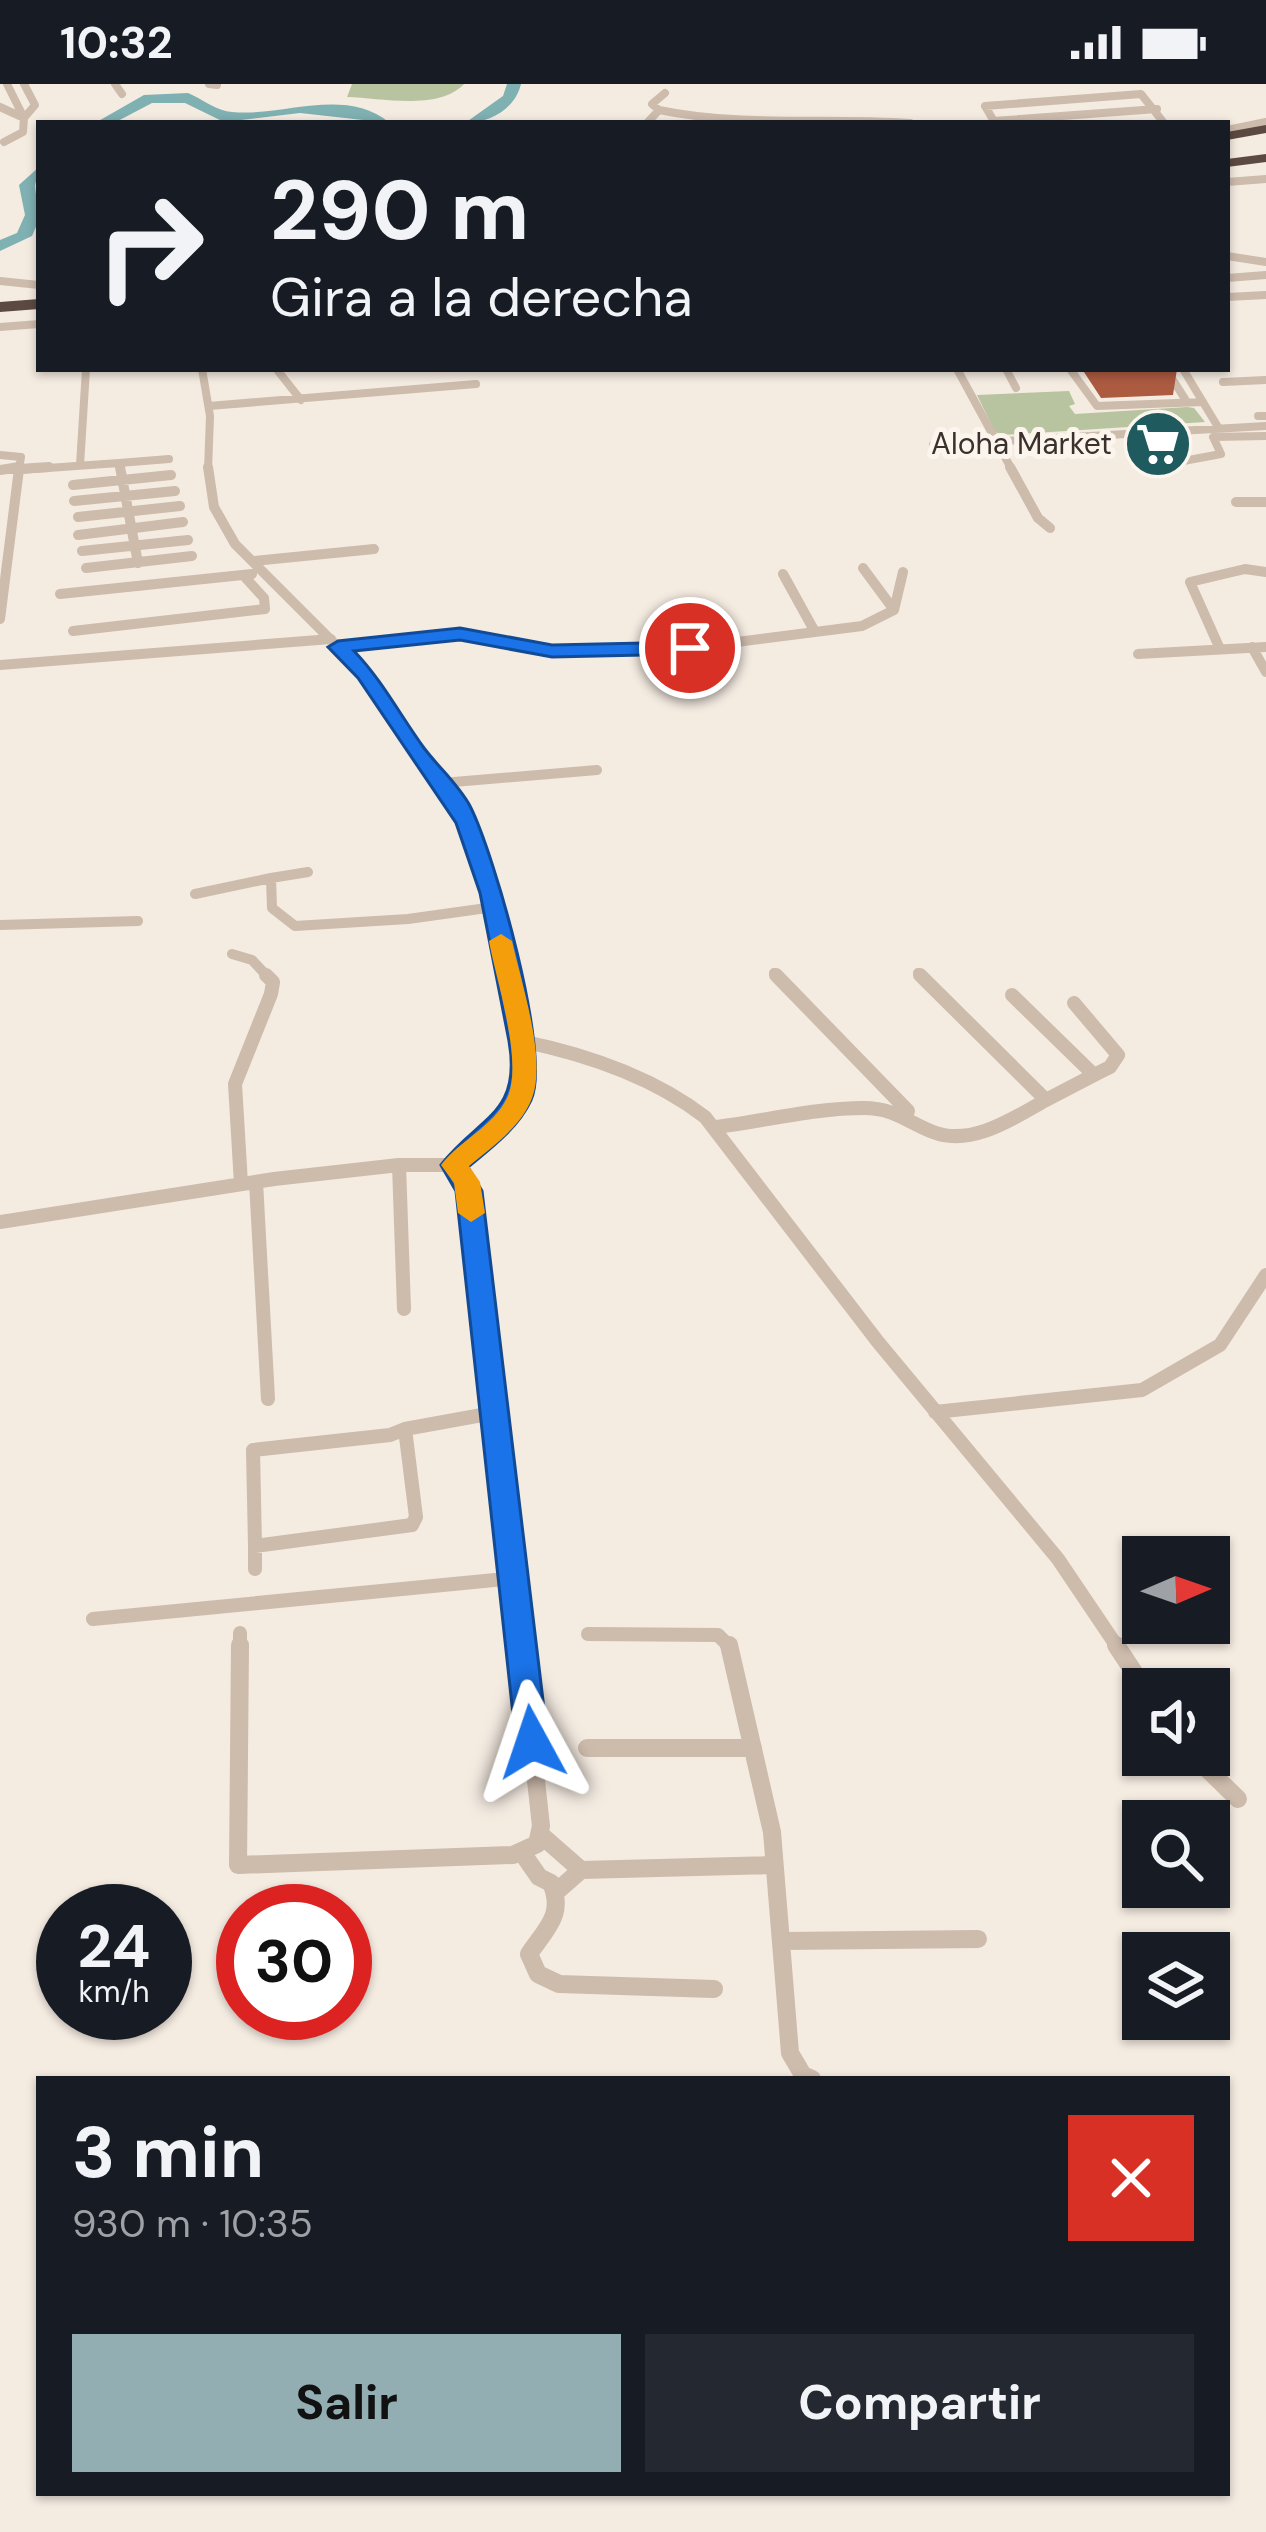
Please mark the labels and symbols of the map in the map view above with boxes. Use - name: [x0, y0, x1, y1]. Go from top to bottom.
- supermarket icon: Aloha Market: [1123, 409, 1193, 479]
- place label: Aloha Market: [931, 424, 1112, 463]
- pin: [639, 597, 741, 699]
- north arrow: [1122, 1536, 1230, 1644]
- position arrow: [469, 1679, 595, 1805]
- speed limit sign: 30: [216, 1884, 372, 2040]

